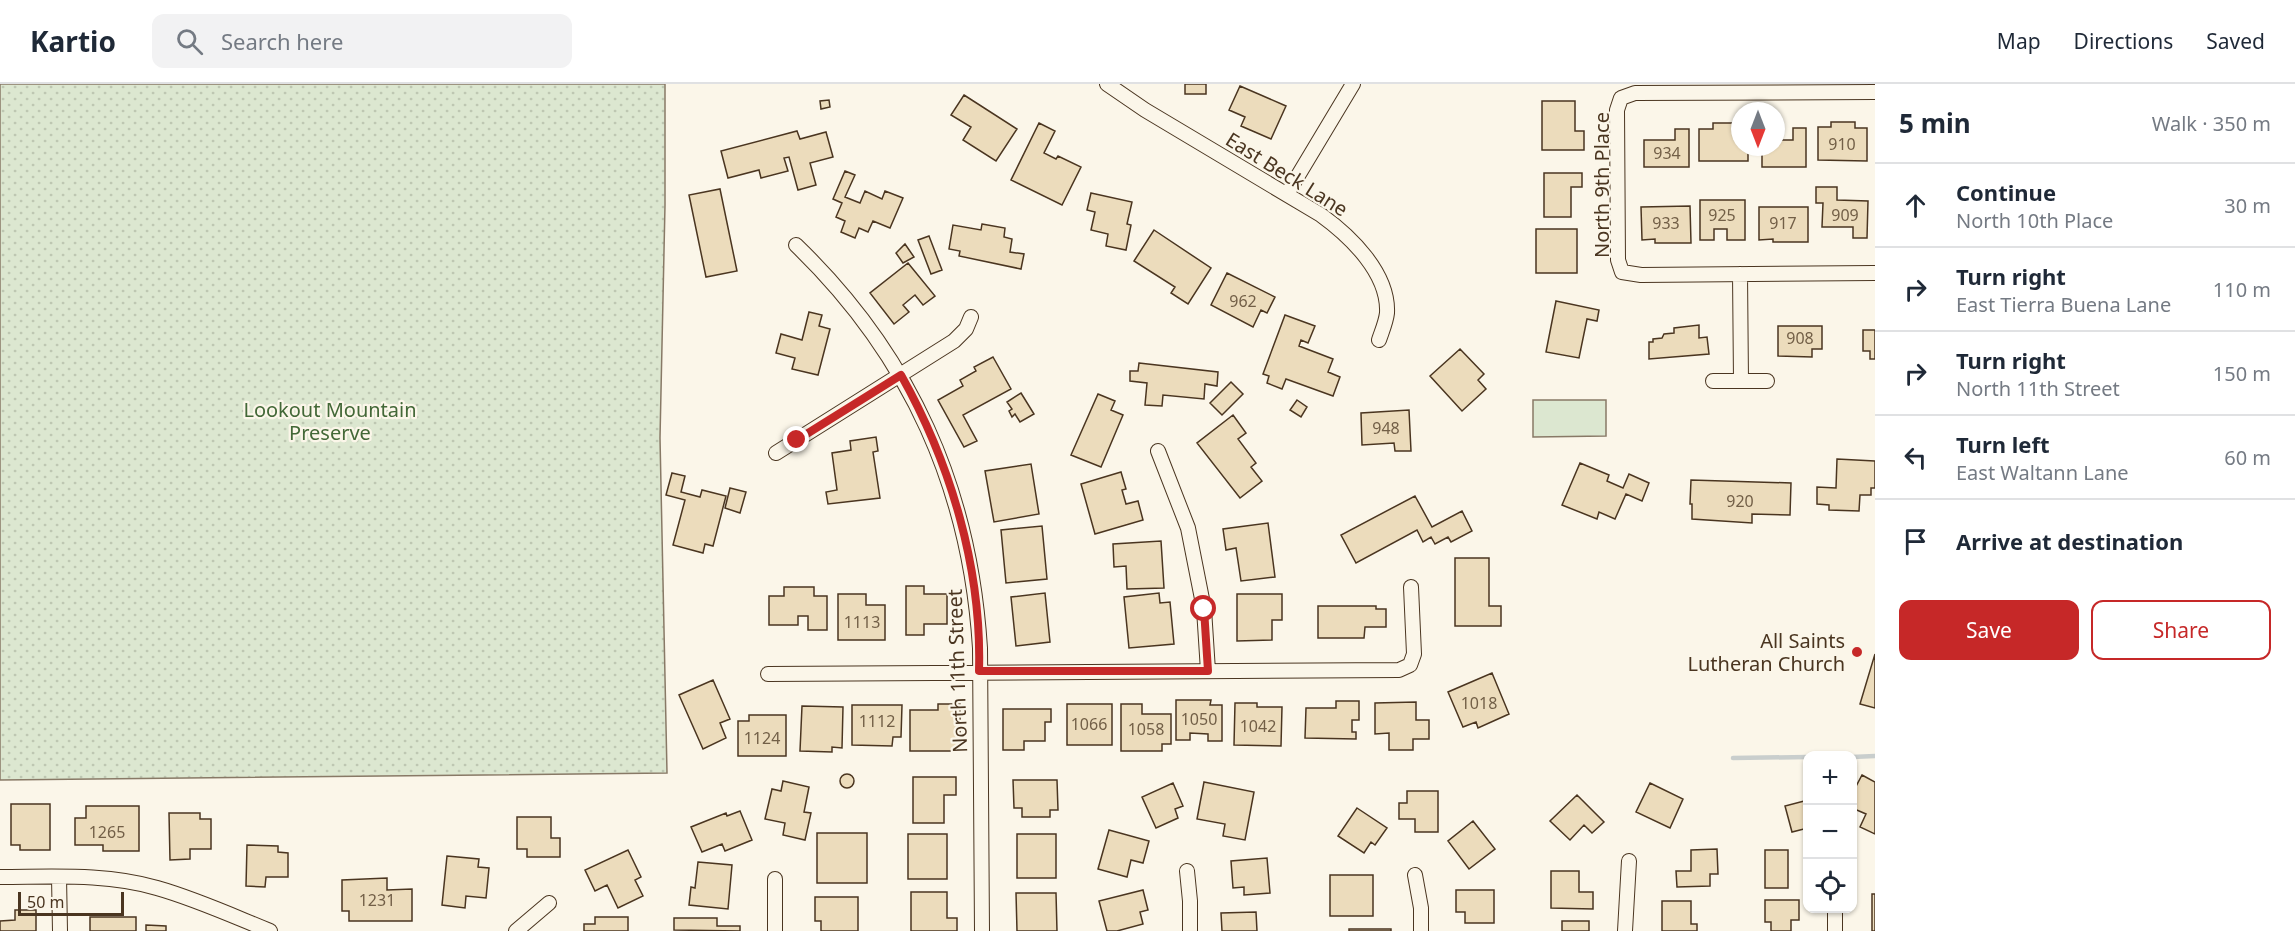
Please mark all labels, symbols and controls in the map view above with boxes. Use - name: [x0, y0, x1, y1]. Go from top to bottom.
- search box: [152, 14, 572, 68]
- text: Kartio: [30, 22, 116, 60]
- icon: search: [173, 25, 206, 58]
- text: Search here: [221, 26, 343, 56]
- text: Map: [1997, 27, 2041, 55]
- text: Directions: [2074, 27, 2173, 55]
- text: Saved: [2206, 27, 2265, 55]
- north arrow: [1731, 102, 1785, 156]
- text: 5 min: [1899, 105, 1971, 141]
- text: Walk · 350 m: [2152, 110, 2271, 137]
- street label: North 9th Place: [1588, 112, 1615, 258]
- street label: East Beck Lane: [1221, 126, 1353, 222]
- house number: 910: [1828, 133, 1856, 155]
- house number: 934: [1653, 142, 1681, 164]
- text: Continue: [1956, 177, 2056, 207]
- icon: ahead: [1899, 189, 1932, 222]
- text: 30 m: [2224, 192, 2271, 219]
- house number: 925: [1708, 204, 1736, 226]
- house number: 909: [1831, 204, 1859, 226]
- text: North 10th Place: [1956, 207, 2113, 234]
- house number: 933: [1652, 212, 1680, 234]
- house number: 917: [1769, 212, 1797, 234]
- text: Turn right: [1956, 261, 2066, 291]
- icon: right: [1899, 273, 1932, 306]
- text: 110 m: [2213, 276, 2271, 303]
- house number: 962: [1229, 290, 1257, 312]
- text: East Tierra Buena Lane: [1956, 291, 2171, 318]
- house number: 908: [1786, 327, 1814, 349]
- text: Turn right: [1956, 345, 2066, 375]
- icon: right: [1899, 357, 1932, 390]
- text: 150 m: [2213, 360, 2271, 387]
- text: North 11th Street: [1956, 375, 2120, 402]
- park label: Lookout Mountain Preserve: [243, 396, 417, 446]
- house number: 948: [1372, 417, 1400, 439]
- route end: [783, 426, 809, 452]
- text: Turn left: [1956, 429, 2050, 459]
- icon: left: [1899, 441, 1932, 474]
- text: 60 m: [2224, 444, 2271, 471]
- text: East Waltann Lane: [1956, 459, 2129, 486]
- house number: 920: [1726, 490, 1754, 512]
- icon: arrive: [1899, 525, 1932, 558]
- text: Arrive at destination: [1956, 526, 2183, 556]
- street label: North 11th Street: [941, 589, 973, 753]
- route start: [1190, 595, 1216, 621]
- button: Save: [1899, 600, 2079, 660]
- button: Share: [2091, 600, 2271, 660]
- house number: 1113: [844, 611, 880, 633]
- place label: All Saints Lutheran Church: [1687, 627, 1845, 677]
- marker: All Saints Lutheran Church: [1850, 645, 1864, 659]
- house number: 1018: [1461, 692, 1497, 714]
- house number: 1050: [1181, 708, 1217, 730]
- house number: 1112: [859, 710, 895, 732]
- house number: 1066: [1071, 713, 1107, 735]
- house number: 1042: [1240, 715, 1276, 737]
- house number: 1058: [1128, 718, 1164, 740]
- house number: 1124: [744, 727, 780, 749]
- map controls: [1803, 751, 1857, 913]
- button: +: [1803, 751, 1857, 805]
- button: −: [1803, 805, 1857, 859]
- house number: 1265: [89, 821, 125, 843]
- button: locate: [1803, 859, 1857, 913]
- scale bar: [18, 889, 124, 916]
- house number: 1231: [359, 889, 395, 911]
- text: 50 m: [27, 891, 64, 913]

